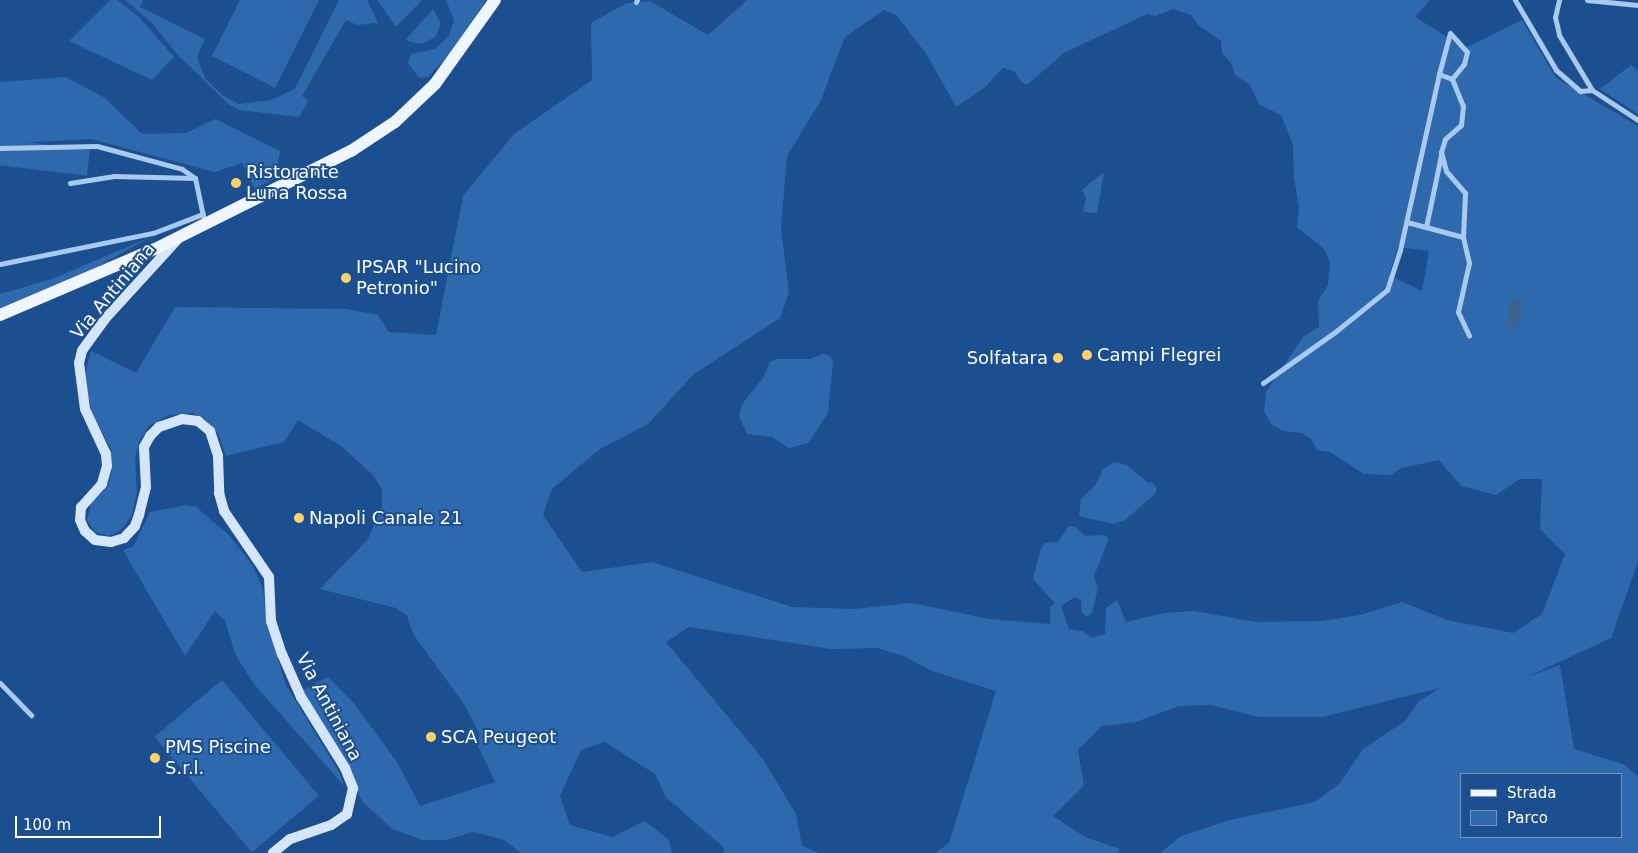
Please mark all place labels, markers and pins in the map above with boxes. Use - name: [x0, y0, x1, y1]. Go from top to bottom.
- place label: Ristorante Luna Rossa: [246, 162, 348, 204]
- marker: Ristorante Luna Rossa: [230, 177, 242, 189]
- place label: IPSAR "Lucino Petronio": [356, 257, 481, 300]
- marker: IPSAR "Lucino Petronio": [340, 272, 352, 284]
- place label: Campi Flegrei: [1097, 344, 1221, 366]
- place label: Solfatara: [967, 347, 1048, 369]
- marker: Campi Flegrei: [1081, 349, 1093, 361]
- marker: Solfatara: [1052, 352, 1064, 364]
- place label: Napoli Canale 21: [309, 507, 462, 529]
- marker: Napoli Canale 21: [293, 512, 305, 524]
- place label: SCA Peugeot: [441, 726, 556, 748]
- marker: SCA Peugeot: [425, 731, 437, 743]
- place label: PMS Piscine S.r.l.: [165, 737, 271, 780]
- marker: PMS Piscine S.r.l.: [149, 752, 161, 764]

